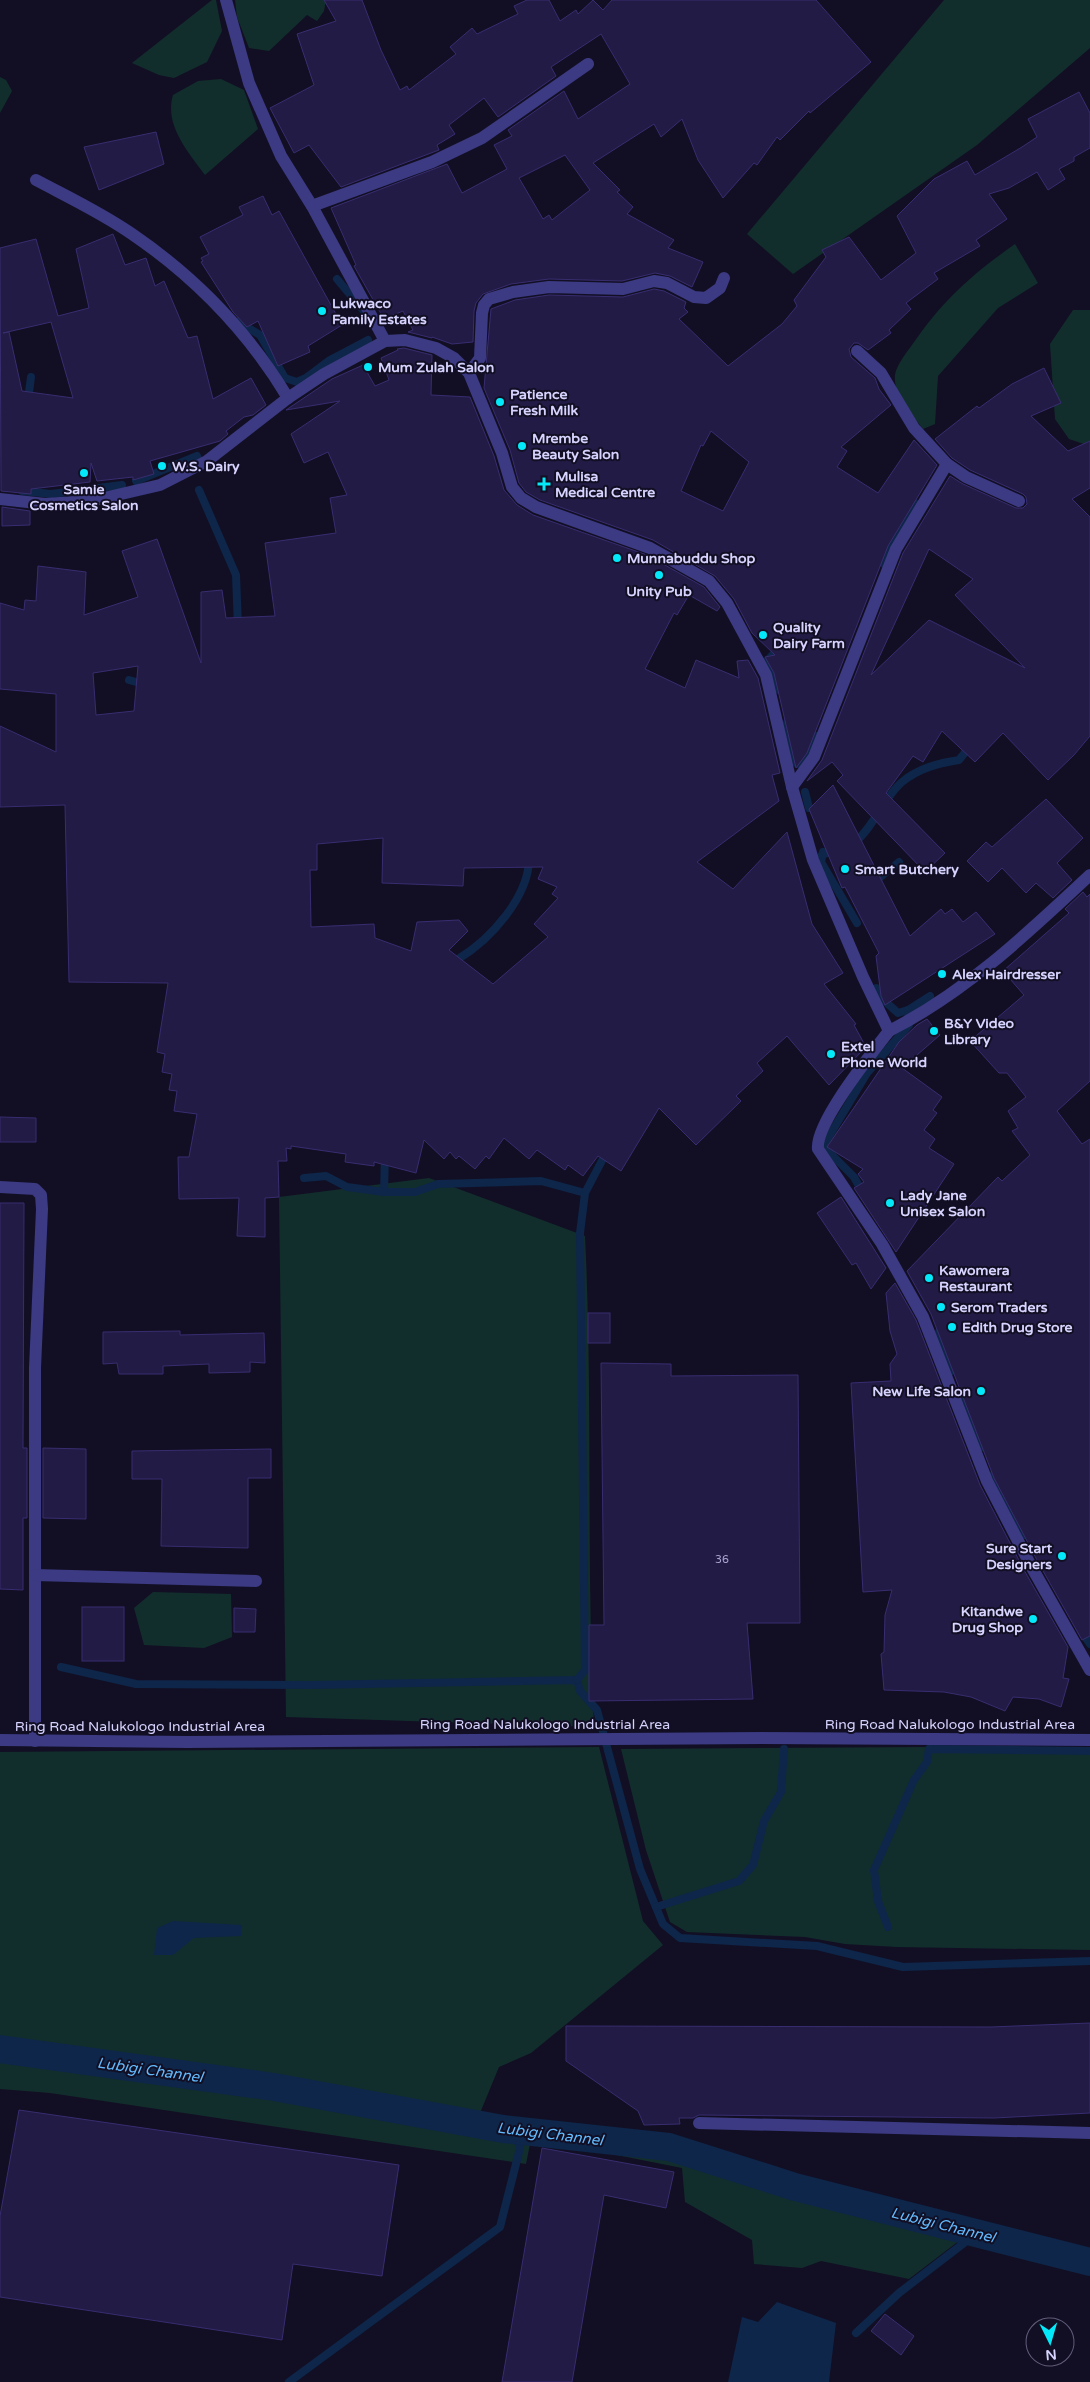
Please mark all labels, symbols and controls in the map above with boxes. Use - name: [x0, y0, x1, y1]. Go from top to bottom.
- place label: Lukwaco Family Estates: [332, 295, 427, 328]
- marker: Lukwaco Family Estates: [316, 305, 328, 317]
- place label: Mum Zulah Salon: [378, 359, 494, 376]
- marker: Mum Zulah Salon: [362, 361, 374, 373]
- place label: Patience Fresh Milk: [510, 386, 578, 419]
- marker: Patience Fresh Milk: [494, 396, 506, 408]
- place label: Mrembe Beauty Salon: [532, 430, 619, 463]
- marker: Mrembe Beauty Salon: [516, 440, 528, 452]
- place label: W.S. Dairy: [172, 458, 240, 475]
- marker: W.S. Dairy: [156, 460, 168, 472]
- marker: Samie Cosmetics Salon: [78, 467, 90, 479]
- place label: Mulisa Medical Centre: [555, 468, 655, 501]
- marker: Mulisa Medical Centre: [537, 477, 551, 491]
- place label: Samie Cosmetics Salon: [29, 481, 139, 514]
- place label: Munnabuddu Shop: [627, 550, 756, 567]
- marker: Munnabuddu Shop: [611, 552, 623, 564]
- marker: Unity Pub: [653, 569, 665, 581]
- place label: Unity Pub: [626, 583, 692, 600]
- place label: Quality Dairy Farm: [773, 619, 845, 652]
- marker: Quality Dairy Farm: [757, 629, 769, 641]
- place label: Smart Butchery: [855, 861, 959, 878]
- marker: Smart Butchery: [839, 863, 851, 875]
- place label: Alex Hairdresser: [952, 966, 1061, 983]
- marker: Alex Hairdresser: [936, 968, 948, 980]
- place label: B&Y Video Library: [944, 1015, 1015, 1048]
- marker: B&Y Video Library: [928, 1025, 940, 1037]
- place label: Extel Phone World: [841, 1038, 927, 1071]
- marker: Extel Phone World: [825, 1048, 837, 1060]
- place label: Lady Jane Unisex Salon: [900, 1187, 985, 1220]
- marker: Lady Jane Unisex Salon: [884, 1197, 896, 1209]
- place label: Kawomera Restaurant: [939, 1262, 1013, 1295]
- marker: Kawomera Restaurant: [923, 1272, 935, 1284]
- place label: Serom Traders: [951, 1299, 1048, 1316]
- marker: Serom Traders: [935, 1301, 947, 1313]
- place label: Edith Drug Store: [962, 1319, 1073, 1336]
- marker: Edith Drug Store: [946, 1321, 958, 1333]
- place label: New Life Salon: [872, 1383, 971, 1400]
- marker: New Life Salon: [975, 1385, 987, 1397]
- place label: Sure Start Designers: [986, 1540, 1053, 1573]
- marker: Sure Start Designers: [1056, 1550, 1068, 1562]
- house number: 36: [715, 1553, 729, 1566]
- place label: Kitandwe Drug Shop: [952, 1603, 1023, 1636]
- marker: Kitandwe Drug Shop: [1027, 1613, 1039, 1625]
- street label: Ring Road Nalukologo Industrial Area: [420, 1716, 670, 1733]
- street label: Ring Road Nalukologo Industrial Area: [825, 1716, 1075, 1733]
- street label: Ring Road Nalukologo Industrial Area: [15, 1718, 265, 1735]
- water label: Lubigi Channel: [96, 2054, 206, 2087]
- water label: Lubigi Channel: [496, 2119, 606, 2150]
- water label: Lubigi Channel: [889, 2203, 999, 2247]
- north arrow: [1025, 2317, 1075, 2367]
- text: N: [1045, 2345, 1057, 2363]

